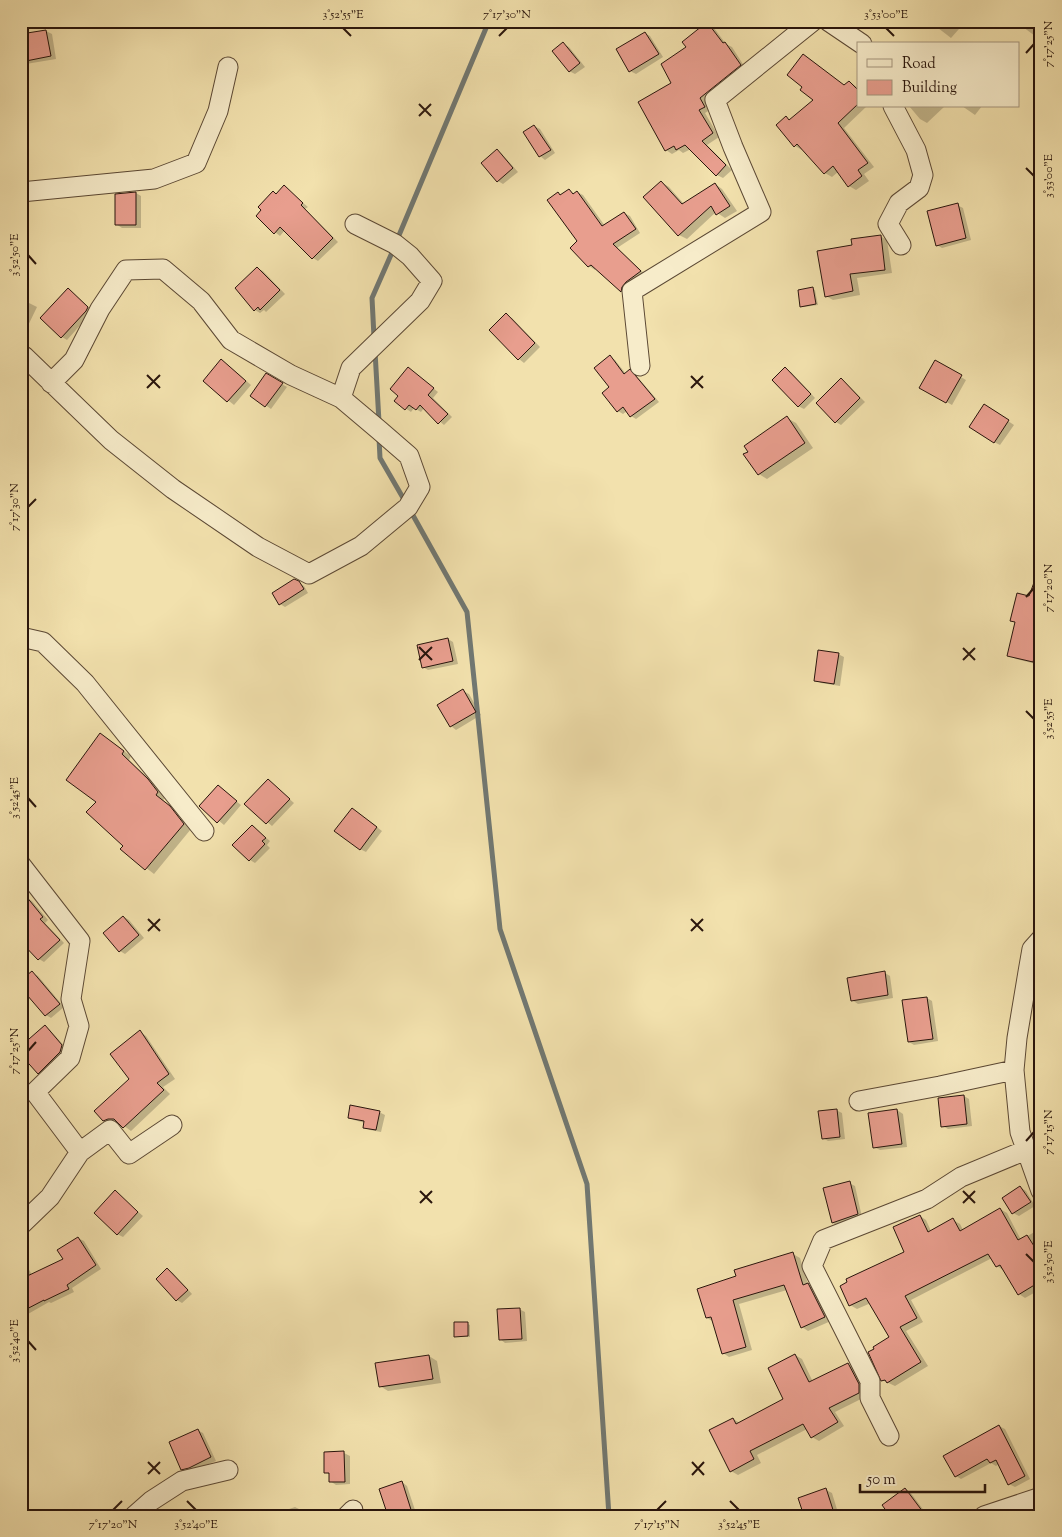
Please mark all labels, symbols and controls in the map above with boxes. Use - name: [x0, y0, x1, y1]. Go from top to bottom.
- text: 3°52'55"E: [322, 6, 364, 24]
- text: 7°17'30"N: [483, 6, 531, 24]
- text: 3°53'00"E: [864, 6, 909, 24]
- text: 7°17'25"N: [1040, 20, 1058, 67]
- legend: [857, 42, 1020, 108]
- text: Road: [902, 54, 936, 75]
- text: Building: [902, 78, 957, 99]
- text: 3°53'00"E: [1040, 153, 1058, 198]
- text: 3°52'50"E: [6, 233, 24, 277]
- text: 7°17'30"N: [6, 483, 24, 531]
- text: 7°17'20"N: [1040, 563, 1058, 612]
- text: 3°52'55"E: [1040, 698, 1058, 740]
- text: 3°52'45"E: [6, 776, 24, 819]
- text: 7°17'25"N: [6, 1027, 24, 1074]
- text: 7°17'15"N: [1040, 1109, 1058, 1155]
- text: 3°52'50"E: [1040, 1240, 1058, 1284]
- text: 3°52'40"E: [6, 1318, 24, 1363]
- scale bar: [860, 1462, 984, 1494]
- text: 50 m: [866, 1470, 896, 1491]
- text: 7°17'20"N: [89, 1516, 138, 1534]
- text: 3°52'40"E: [174, 1516, 219, 1534]
- text: 7°17'15"N: [634, 1516, 680, 1534]
- text: 3°52'45"E: [718, 1516, 761, 1534]

